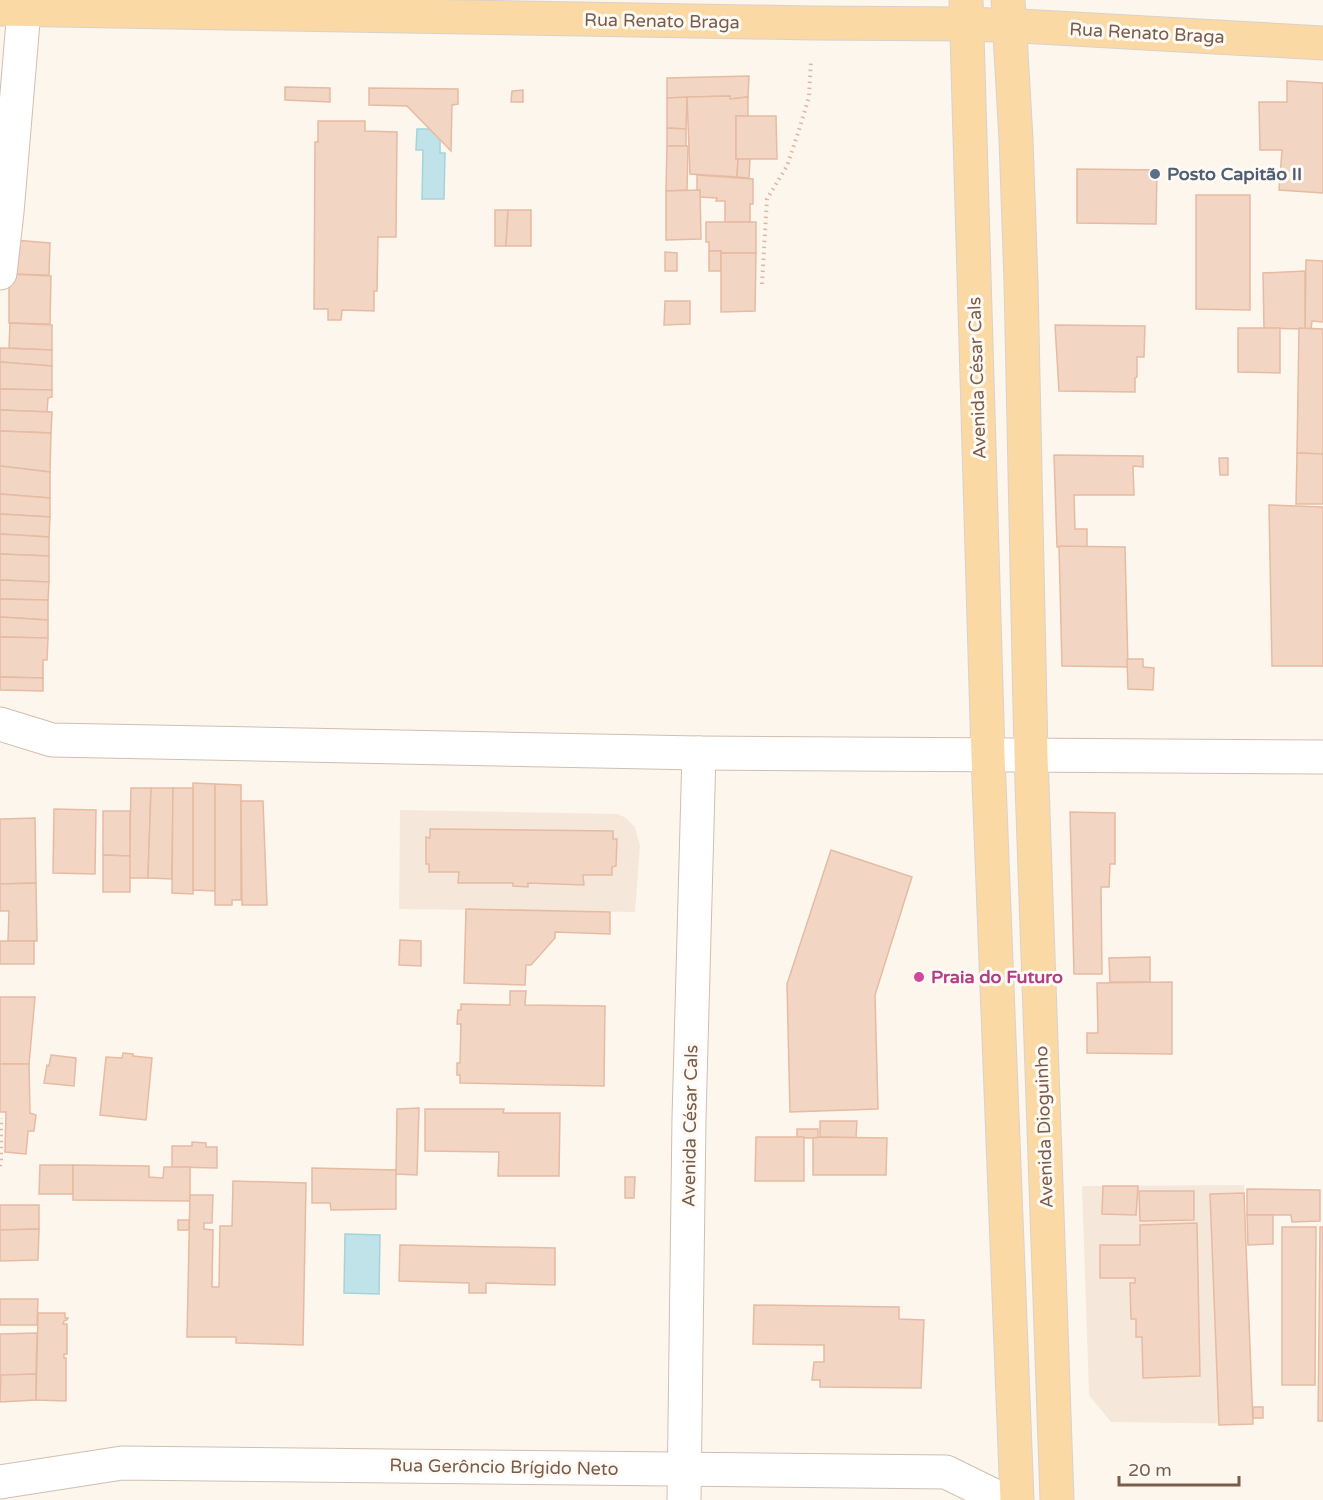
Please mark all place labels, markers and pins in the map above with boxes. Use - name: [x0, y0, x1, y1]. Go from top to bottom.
- place label: Posto Capitão II: [1167, 163, 1302, 185]
- marker: Posto Capitão II: [1148, 167, 1162, 181]
- place label: Praia do Futuro: [931, 966, 1063, 988]
- marker: Praia do Futuro: [912, 970, 926, 984]

